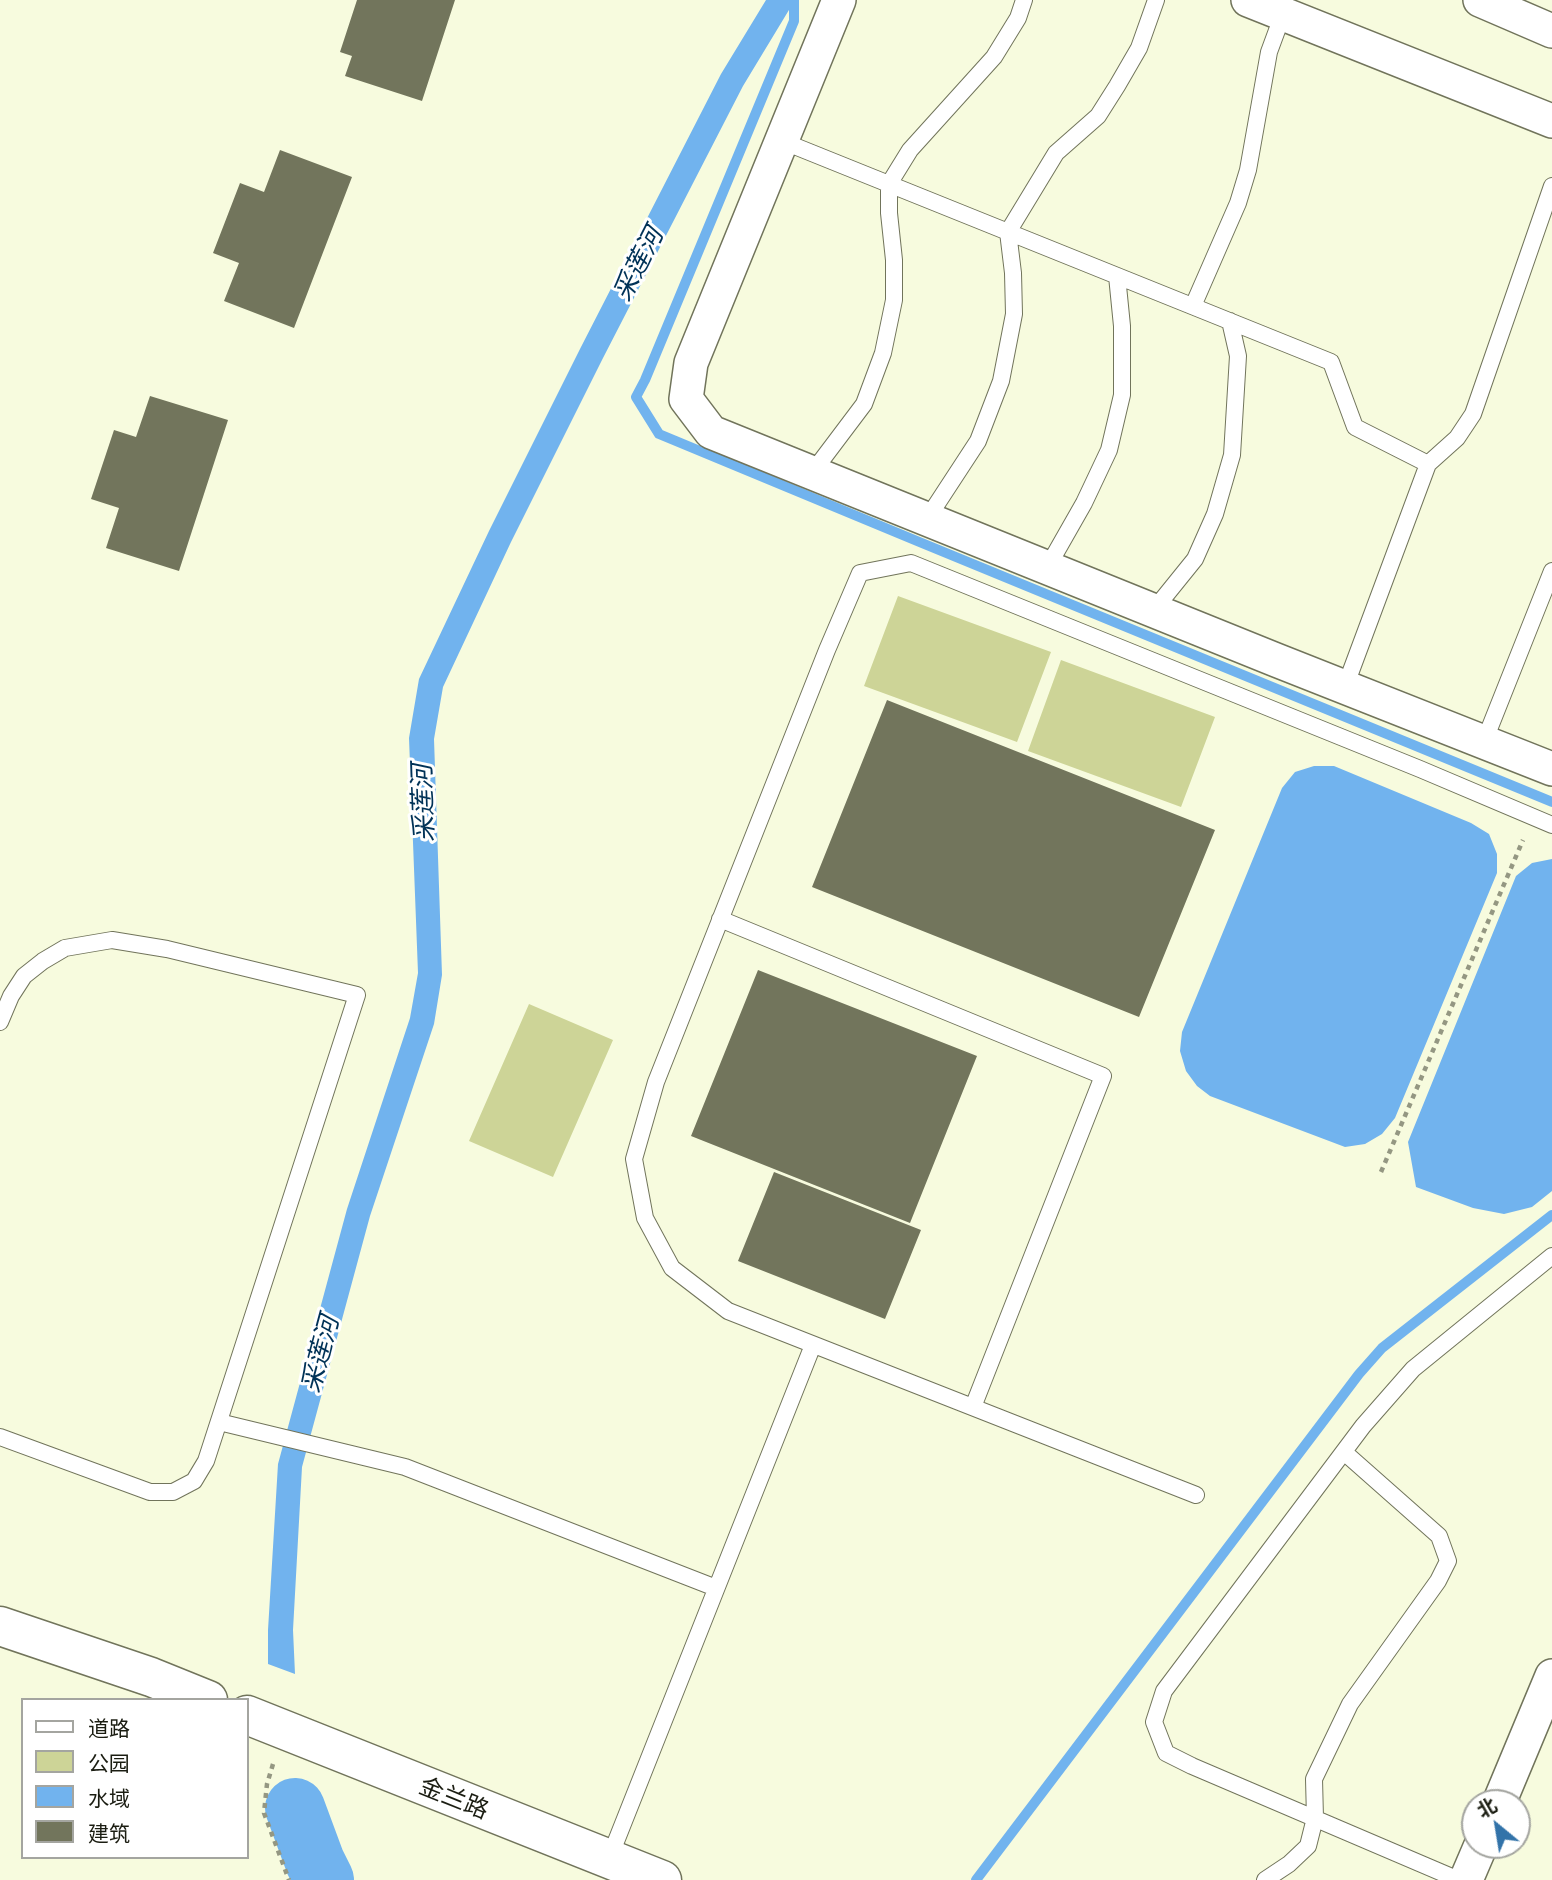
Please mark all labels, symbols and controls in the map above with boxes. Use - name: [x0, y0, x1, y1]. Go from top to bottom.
- water label: 采莲河: [606, 222, 670, 306]
- water label: 采莲河: [406, 763, 440, 843]
- water label: 采莲河: [295, 1312, 345, 1396]
- legend: [21, 1698, 248, 1859]
- text: 道路: [88, 1715, 130, 1740]
- text: 公园: [88, 1750, 130, 1775]
- street label: 金兰路: [415, 1771, 493, 1825]
- text: 水域: [88, 1785, 130, 1810]
- north arrow: [1461, 1789, 1531, 1859]
- text: 北: [1472, 1792, 1500, 1822]
- text: 建筑: [88, 1820, 130, 1845]

